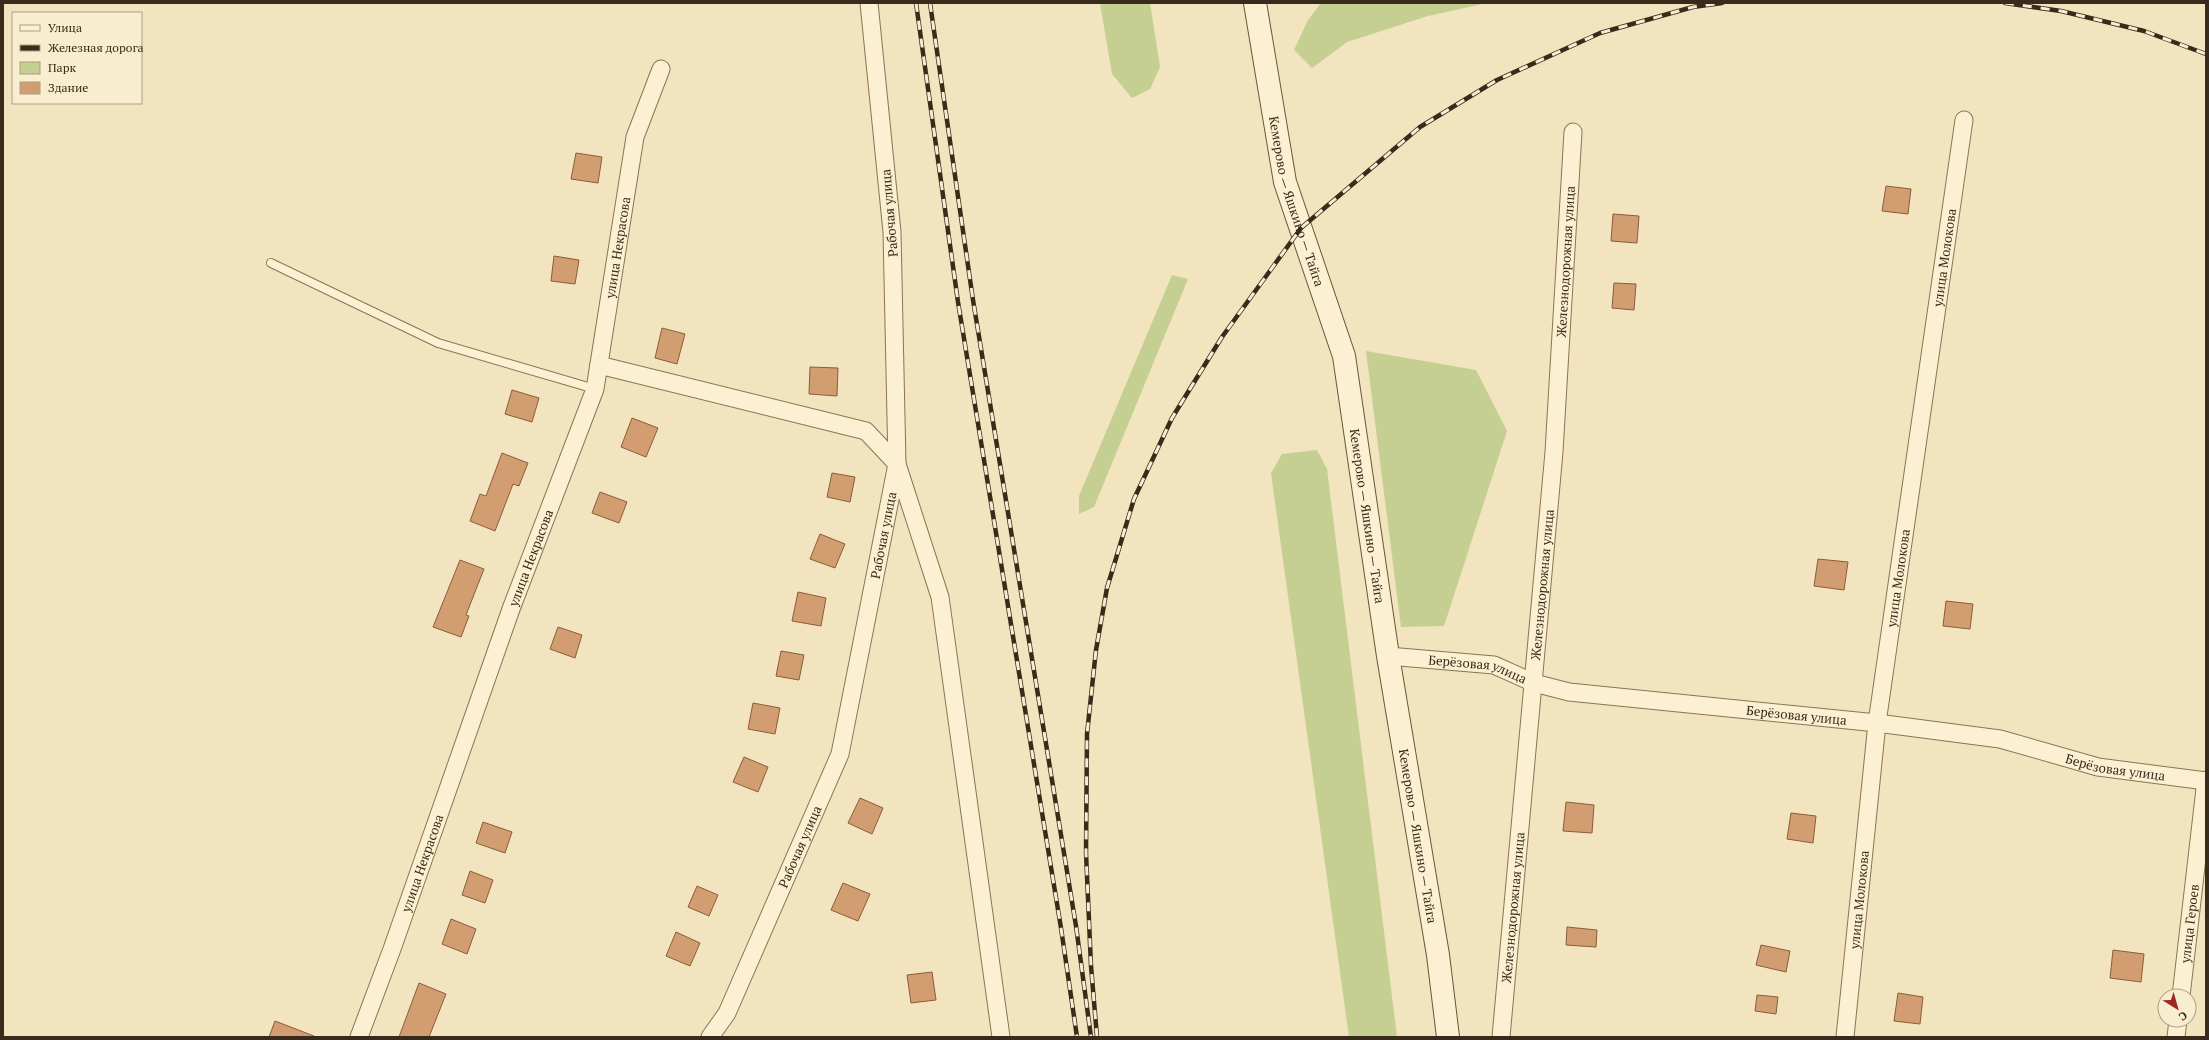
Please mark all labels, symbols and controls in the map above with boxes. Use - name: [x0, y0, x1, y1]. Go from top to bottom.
- legend: [12, 12, 142, 104]
- text: Улица: [48, 20, 82, 35]
- text: Железная дорога: [48, 40, 144, 55]
- text: Парк: [48, 60, 76, 75]
- text: Здание: [48, 80, 88, 95]
- street label: Кемерово — Яшкино — Тайга: [1265, 115, 1329, 289]
- street label: Рабочая улица: [876, 168, 902, 258]
- street label: Железнодорожная улица: [1552, 185, 1579, 338]
- street label: улица Некрасова: [600, 195, 634, 301]
- street label: улица Молокова: [1928, 207, 1960, 309]
- street label: Кемерово — Яшкино — Тайга: [1346, 427, 1389, 605]
- street label: Рабочая улица: [866, 490, 900, 580]
- street label: улица Некрасова: [503, 506, 557, 610]
- street label: Железнодорожная улица: [1526, 508, 1558, 661]
- street label: улица Молокова: [1882, 527, 1914, 629]
- street label: Берёзовая улица: [1428, 650, 1530, 688]
- street label: Берёзовая улица: [1745, 701, 1848, 729]
- street label: Кемерово — Яшкино — Тайга: [1395, 748, 1442, 925]
- street label: Берёзовая улица: [2063, 749, 2167, 785]
- street label: Рабочая улица: [774, 802, 826, 891]
- street label: улица Некрасова: [396, 811, 448, 915]
- street label: Железнодорожная улица: [1497, 831, 1529, 984]
- street label: улица Молокова: [1845, 849, 1873, 951]
- street label: улица Героев: [2176, 883, 2203, 965]
- north arrow: [2157, 988, 2197, 1028]
- text: С: [2176, 1008, 2190, 1024]

